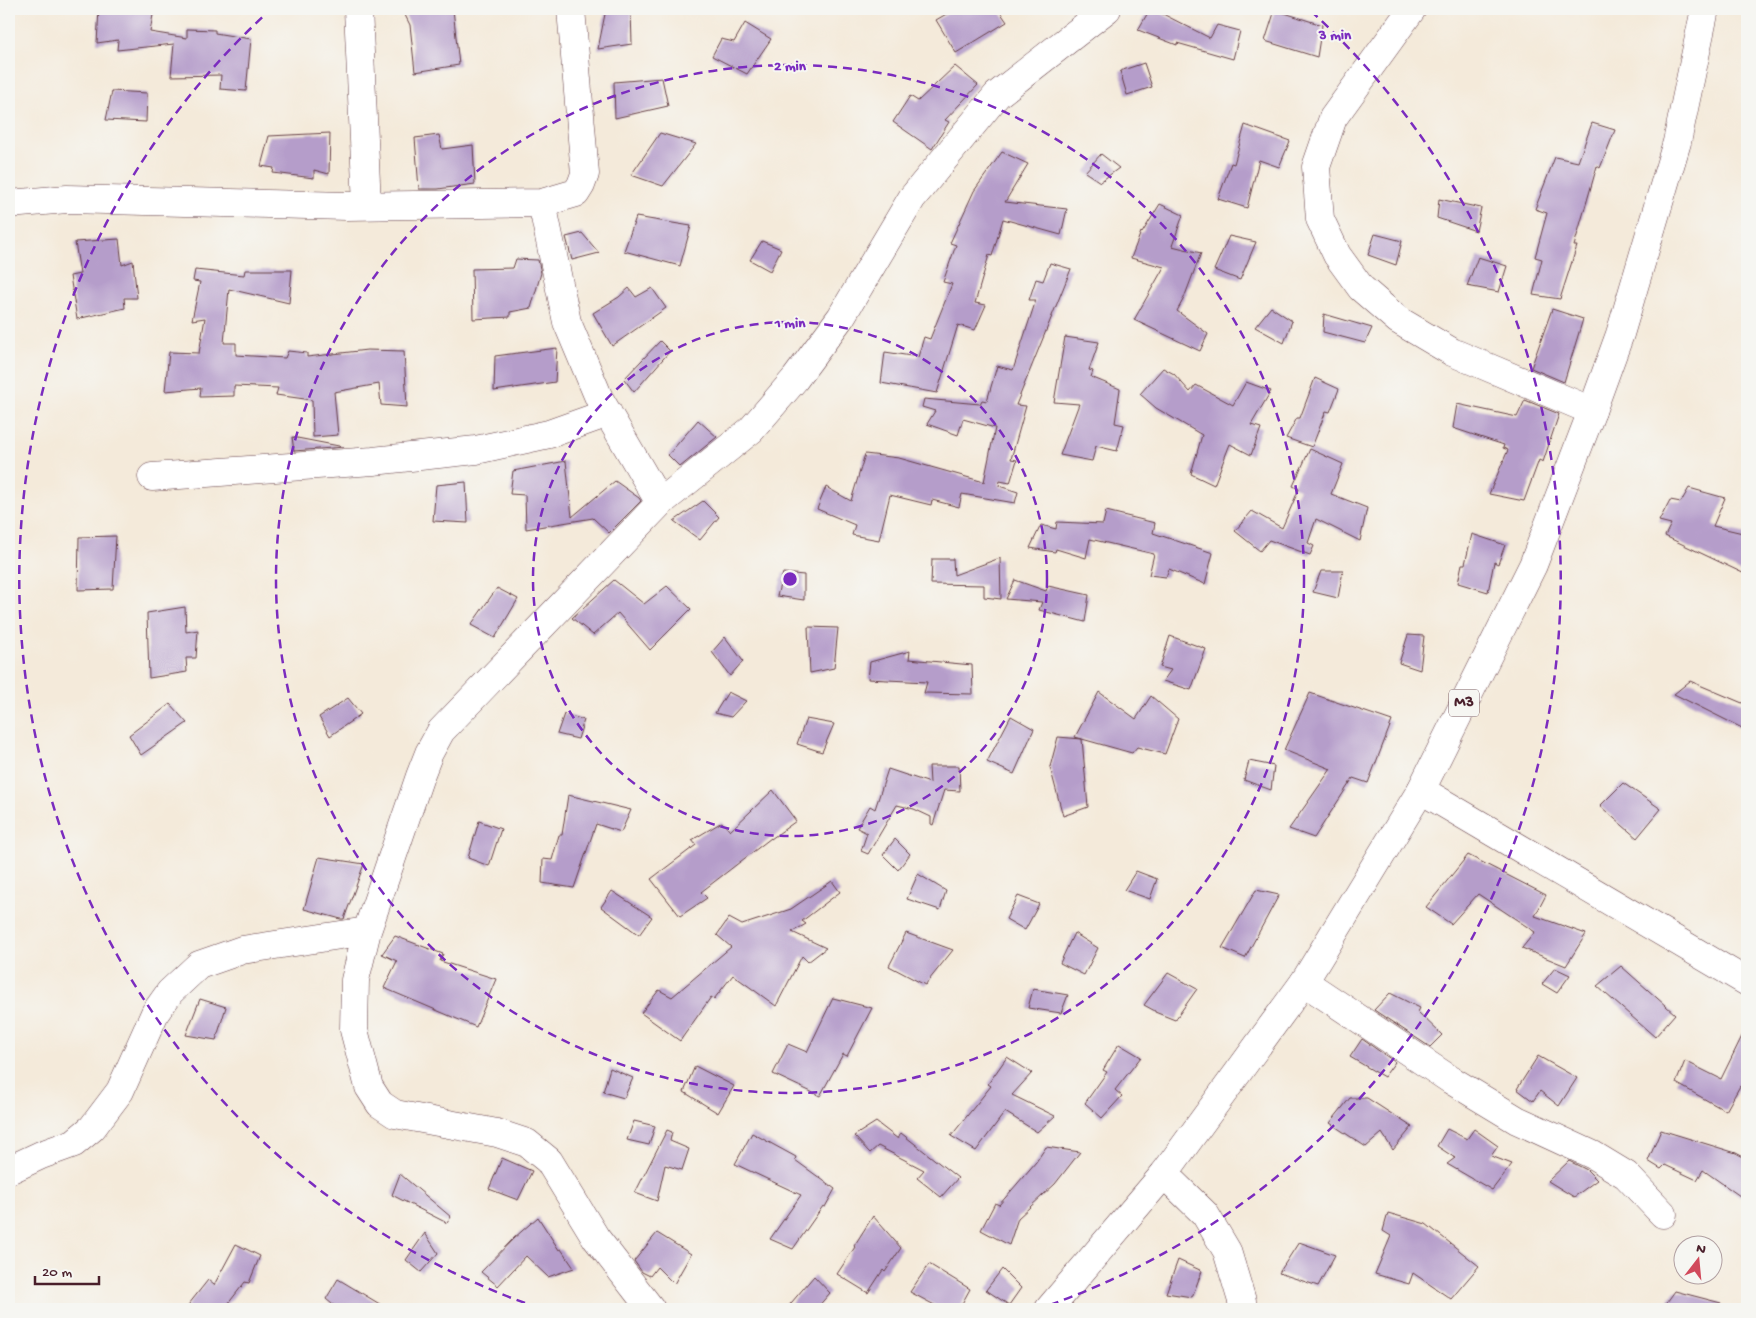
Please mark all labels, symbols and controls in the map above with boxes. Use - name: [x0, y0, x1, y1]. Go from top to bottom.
- text: 3 min: [1318, 27, 1352, 45]
- text: 2 min: [774, 58, 807, 76]
- text: 1 min: [774, 315, 806, 333]
- centre of rings: [781, 570, 799, 588]
- road number: M3: [1449, 690, 1479, 716]
- north arrow: [1674, 1236, 1724, 1286]
- text: N: [1694, 1240, 1708, 1259]
- scale bar: [35, 1253, 99, 1285]
- text: 20 m: [42, 1264, 72, 1282]

